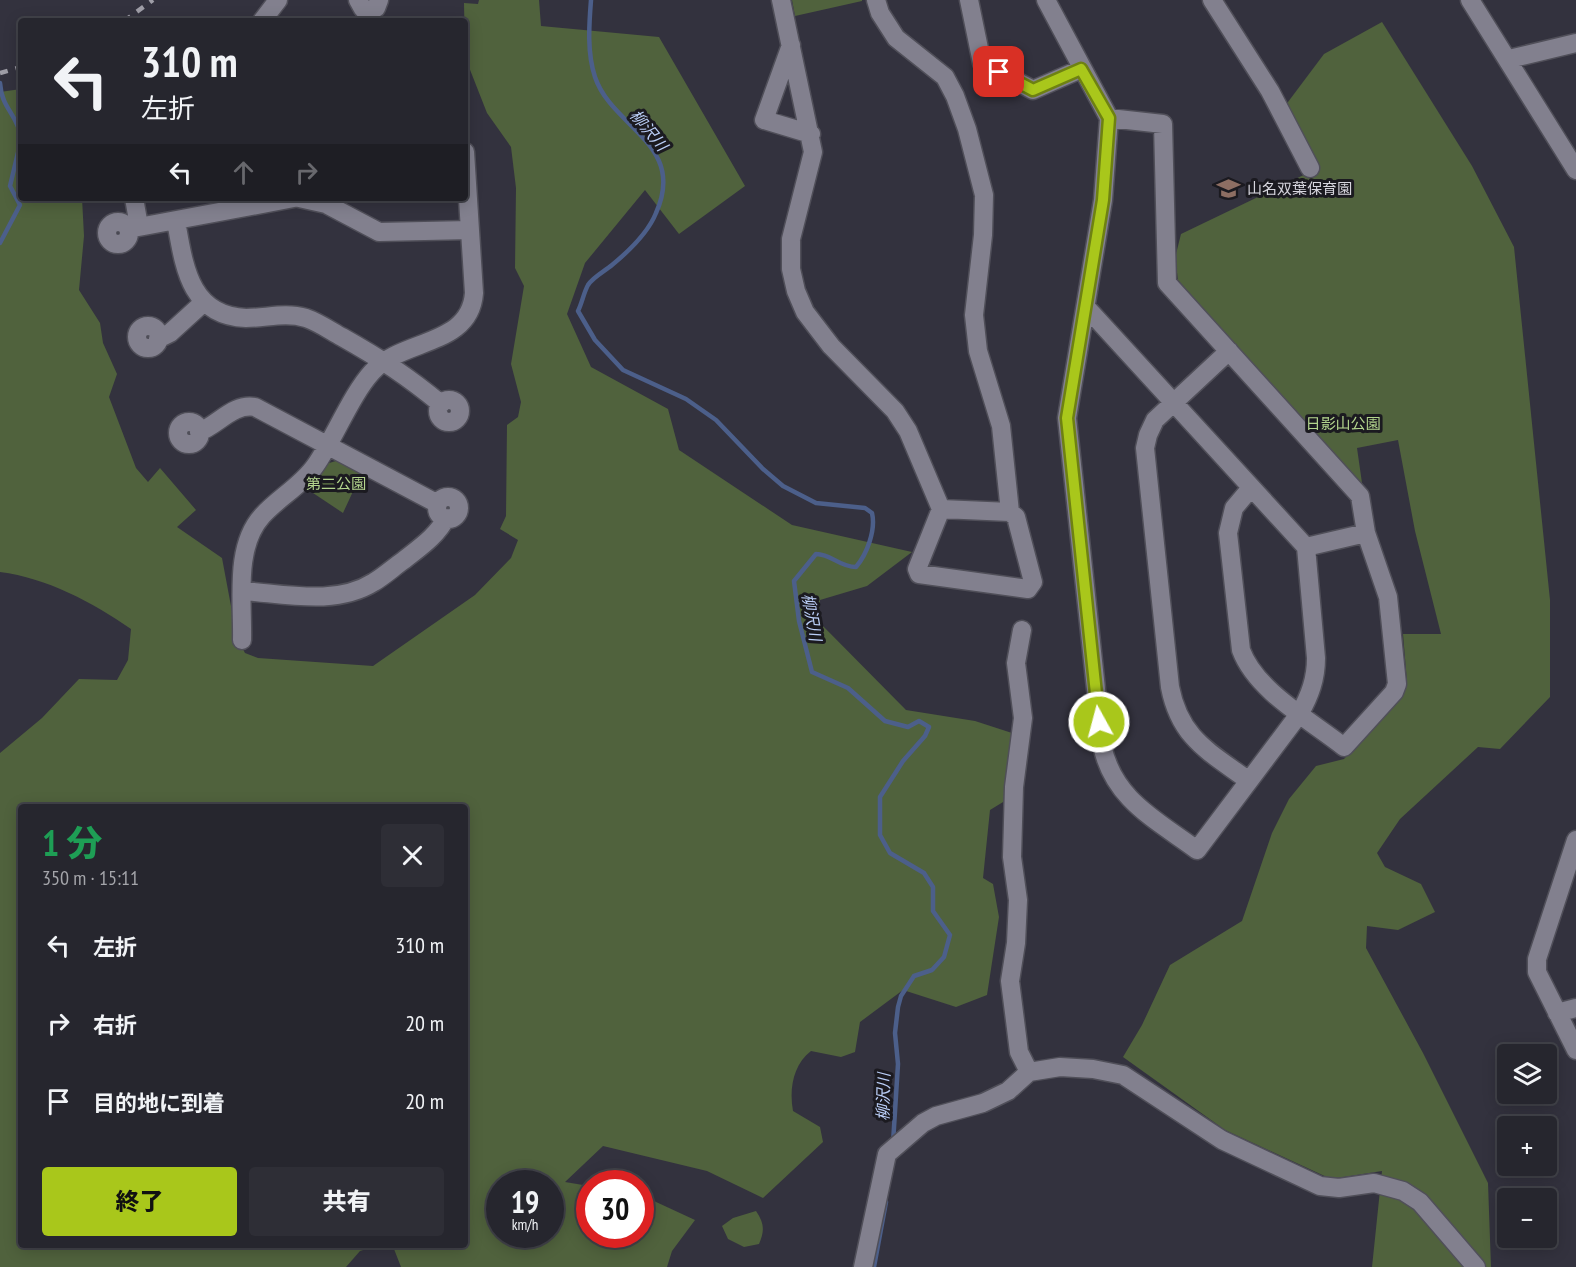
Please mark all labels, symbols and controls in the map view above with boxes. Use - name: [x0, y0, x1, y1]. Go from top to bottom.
- text: 310 m: [141, 34, 238, 89]
- icon: left: [42, 42, 120, 120]
- pin: [973, 46, 1024, 97]
- icon: arrive: [982, 55, 1015, 88]
- text: 左折: [141, 91, 195, 125]
- water label: 柳沢川: [626, 105, 673, 156]
- icon: left: [164, 156, 197, 189]
- icon: ahead: [227, 156, 260, 189]
- icon: right: [290, 156, 323, 189]
- school or university icon: 山名双葉保育園: [1216, 176, 1242, 202]
- place label: 山名双葉保育園: [1247, 179, 1352, 198]
- park label: 日影山公園: [1305, 414, 1381, 433]
- park label: 第二公園: [306, 474, 366, 493]
- water label: 柳沢川: [798, 592, 826, 644]
- position arrow: [1067, 690, 1131, 754]
- text: 1 分: [42, 819, 103, 866]
- button: close: [381, 824, 444, 887]
- text: 350 m · 15:11: [42, 865, 139, 891]
- icon: left: [42, 929, 75, 962]
- text: 310 m: [395, 931, 444, 959]
- text: 左折: [93, 933, 137, 961]
- icon: right: [42, 1007, 75, 1040]
- text: 20 m: [405, 1009, 444, 1037]
- text: 右折: [93, 1011, 137, 1039]
- map controls: [1497, 1044, 1557, 1248]
- button: layers: [1497, 1044, 1557, 1104]
- water label: 柳沢川: [873, 1071, 893, 1121]
- icon: arrive: [42, 1085, 75, 1118]
- text: 20 m: [405, 1087, 444, 1115]
- text: 目的地に到着: [93, 1089, 225, 1117]
- button: +: [1497, 1116, 1557, 1176]
- button: 終了: [42, 1167, 237, 1236]
- button: 共有: [249, 1167, 444, 1236]
- speed limit sign: 30: [576, 1170, 654, 1248]
- text: 19: [511, 1182, 539, 1221]
- button: −: [1497, 1188, 1557, 1248]
- text: km/h: [512, 1215, 538, 1234]

